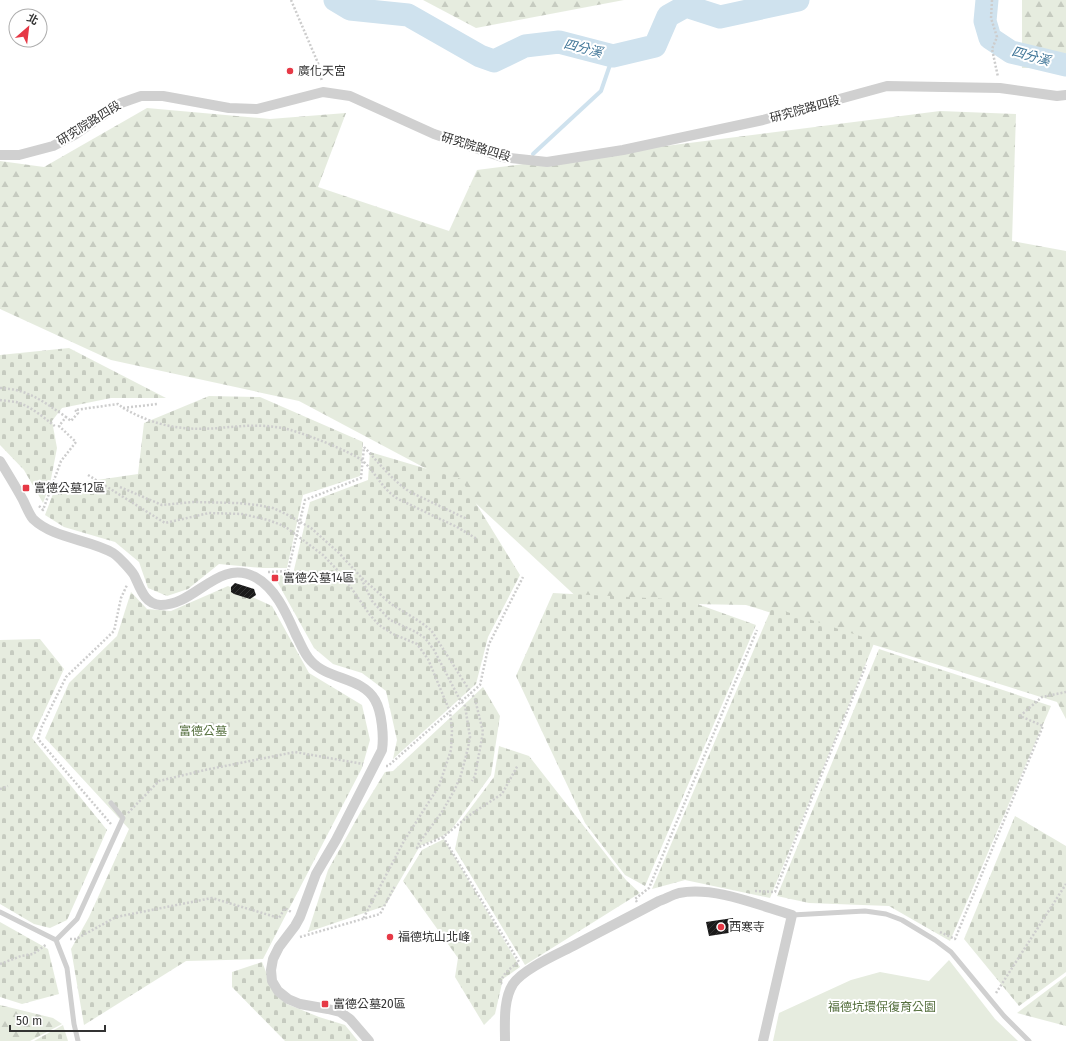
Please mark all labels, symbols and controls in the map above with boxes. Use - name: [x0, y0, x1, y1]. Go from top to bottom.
- north arrow: [8, 8, 48, 48]
- text: 北: [25, 11, 40, 28]
- water label: 四分溪: [562, 36, 606, 60]
- water label: 四分溪: [1010, 43, 1054, 69]
- place label: 廣化天宮: [298, 64, 346, 78]
- marker: 廣化天宮: [285, 66, 295, 76]
- street label: 研究院路四段: [768, 93, 842, 125]
- street label: 研究院路四段: [55, 98, 123, 148]
- street label: 研究院路四段: [440, 130, 512, 164]
- place label: 富德公墓12區: [34, 481, 105, 495]
- marker: 富德公墓12區: [21, 483, 31, 493]
- place label: 富德公墓14區: [283, 571, 355, 585]
- marker: 富德公墓14區: [270, 573, 280, 583]
- park label: 富德公墓: [179, 724, 227, 738]
- place label: 西寒寺: [729, 920, 765, 934]
- marker: 西寒寺: [716, 922, 726, 932]
- place label: 福德坑山北峰: [398, 930, 470, 944]
- marker: 福德坑山北峰: [385, 932, 395, 942]
- place label: 富德公墓20區: [333, 997, 406, 1011]
- marker: 富德公墓20區: [320, 999, 330, 1009]
- park label: 福德坑環保復育公園: [828, 1000, 936, 1014]
- scale bar: [10, 1007, 105, 1033]
- text: 50 m: [16, 1014, 42, 1028]

